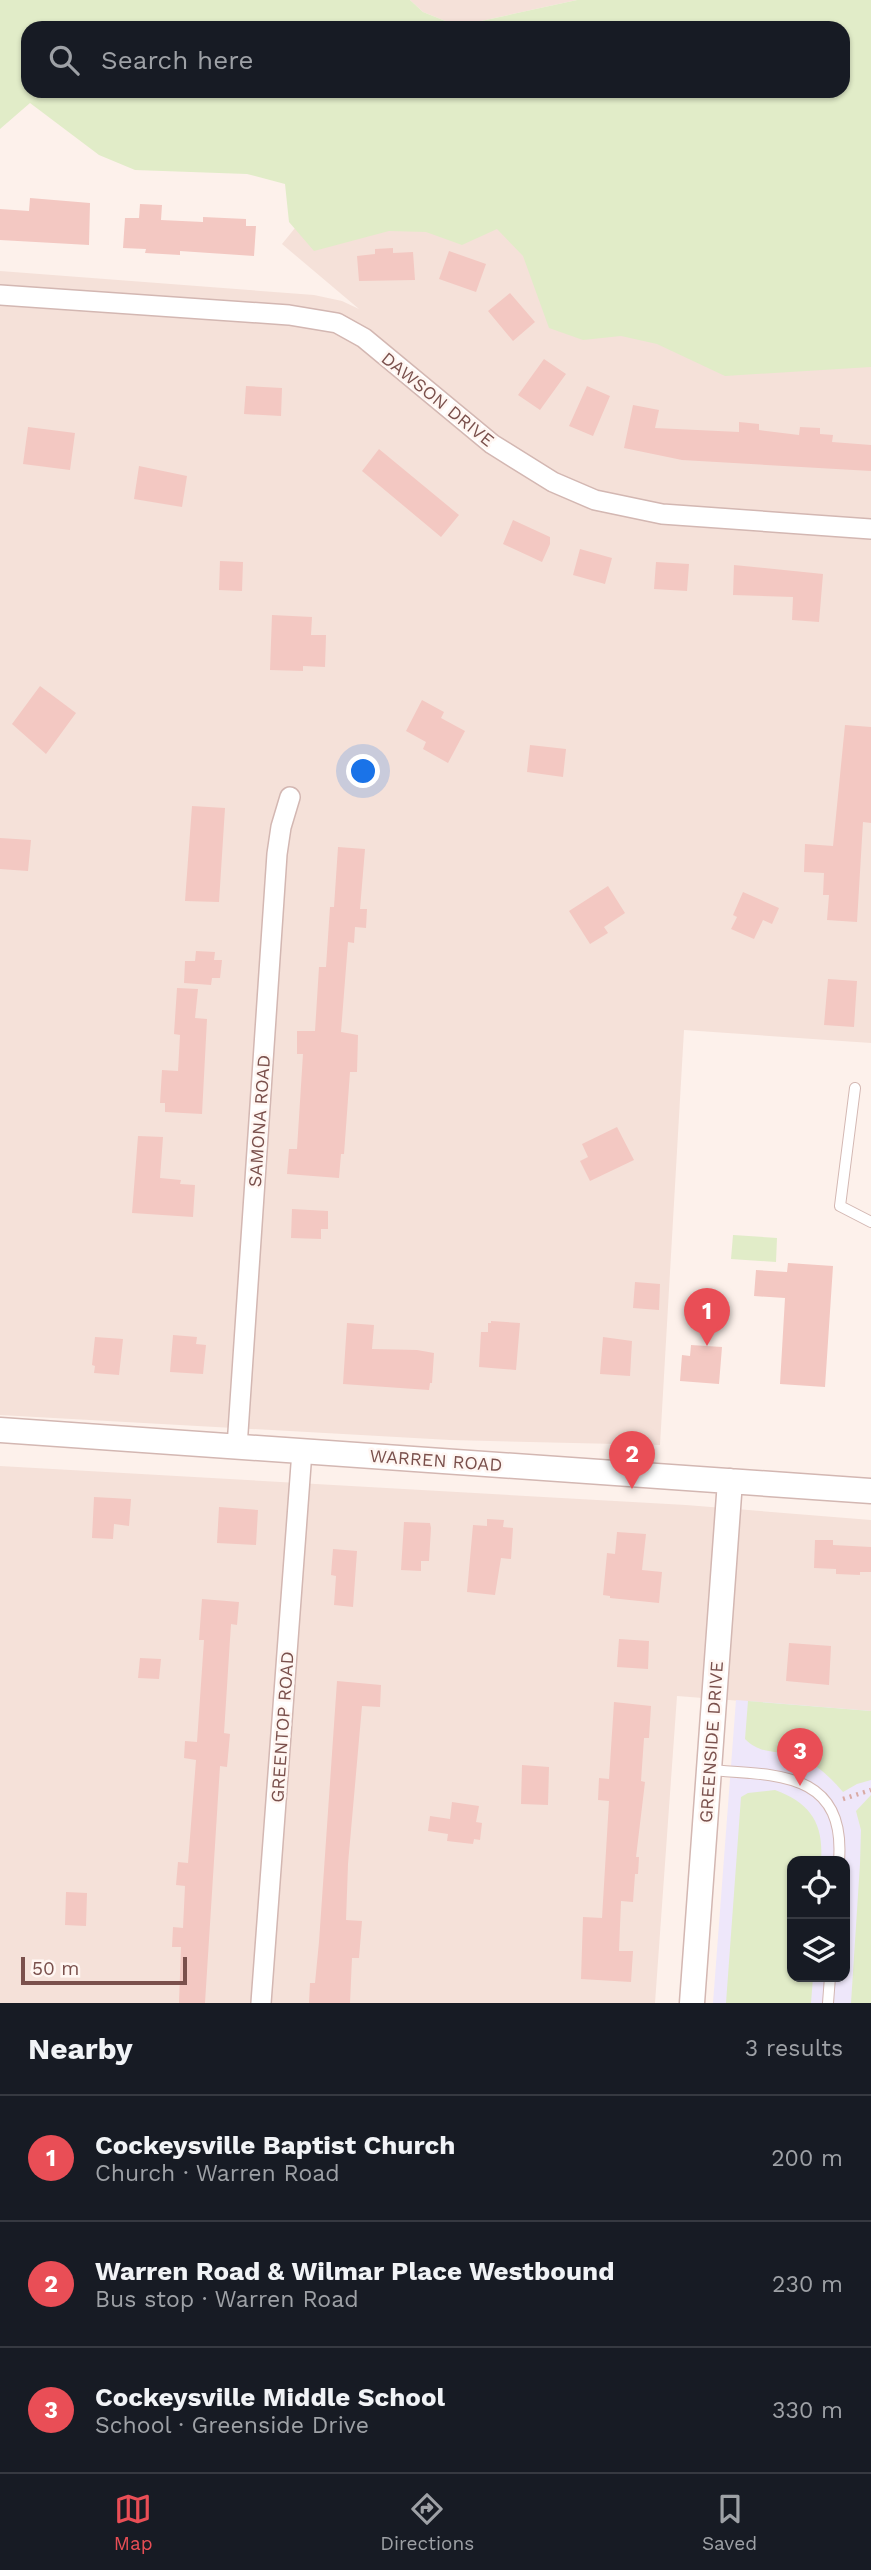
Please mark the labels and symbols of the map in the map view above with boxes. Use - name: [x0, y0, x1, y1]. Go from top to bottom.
- street label: DAWSON DRIVE: [377, 347, 499, 451]
- your location: [346, 754, 380, 788]
- street label: SAMONA ROAD: [244, 1054, 274, 1188]
- pin: 1: [684, 1288, 730, 1346]
- pin: 2: [609, 1431, 655, 1489]
- street label: WARREN ROAD: [369, 1445, 503, 1475]
- street label: GREENTOP ROAD: [266, 1651, 298, 1803]
- street label: GREENSIDE DRIVE: [695, 1660, 727, 1824]
- pin: 3: [777, 1728, 823, 1786]
- scale bar: [21, 1954, 187, 1986]

